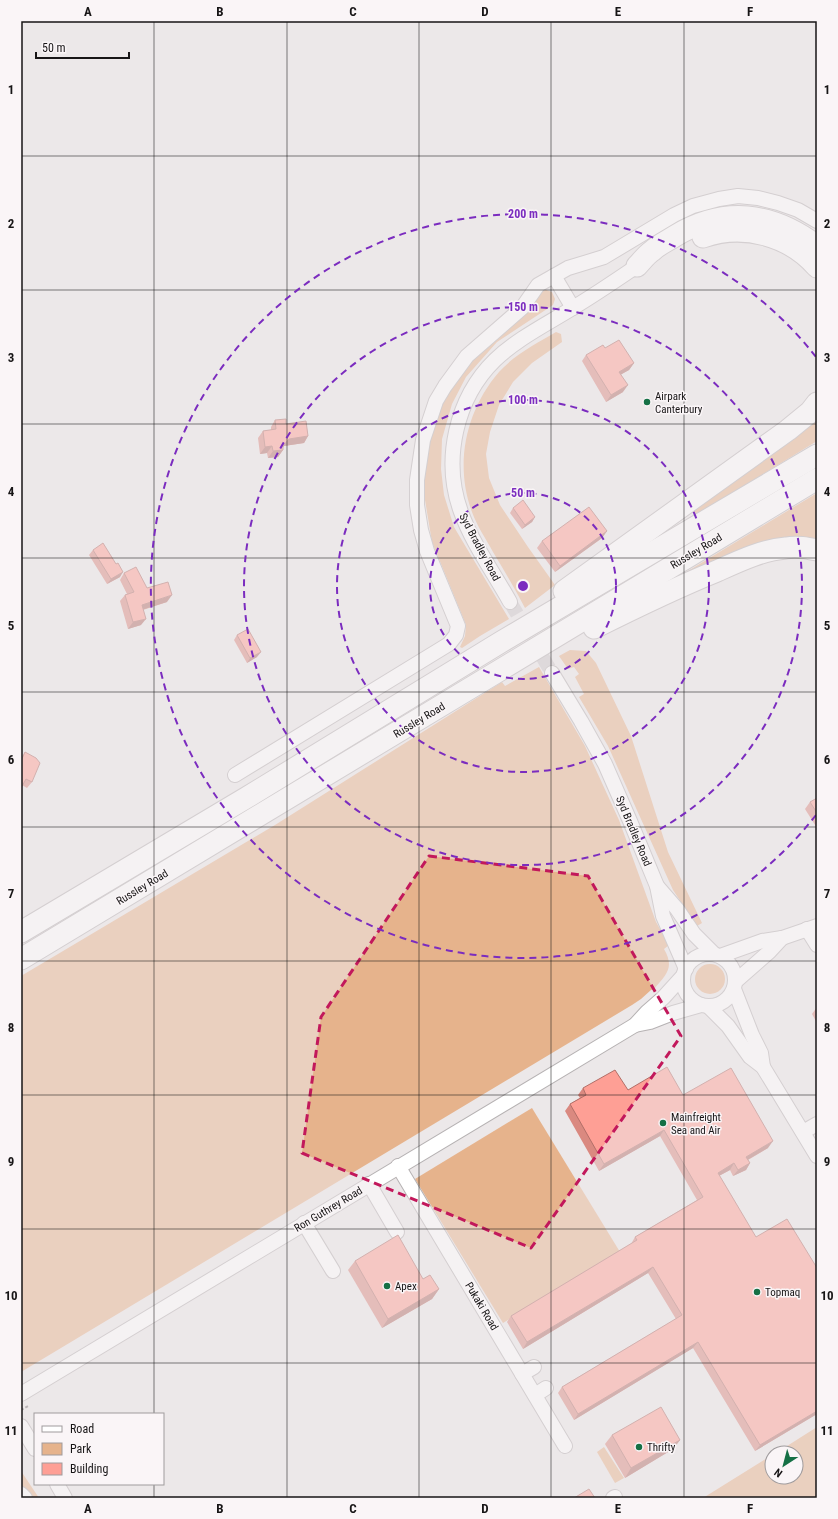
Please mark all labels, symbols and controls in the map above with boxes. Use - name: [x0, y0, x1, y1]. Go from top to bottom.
- text: A: [84, 4, 92, 19]
- text: B: [216, 4, 224, 19]
- text: C: [349, 4, 357, 19]
- text: D: [481, 4, 489, 19]
- text: E: [615, 4, 622, 19]
- text: F: [747, 4, 753, 19]
- scale bar: [36, 34, 129, 60]
- text: 50 m: [42, 41, 66, 55]
- text: 1: [8, 82, 14, 97]
- text: 1: [824, 82, 830, 97]
- text: 200 m: [508, 207, 538, 221]
- text: 2: [8, 216, 15, 231]
- text: 2: [824, 216, 831, 231]
- text: 150 m: [508, 300, 538, 314]
- text: 3: [8, 350, 14, 365]
- text: 3: [824, 350, 830, 365]
- place label: Airpark Canterbury: [655, 390, 703, 416]
- text: 100 m: [508, 393, 538, 407]
- marker: Airpark Canterbury: [642, 397, 652, 407]
- text: 4: [8, 484, 15, 499]
- text: 4: [824, 484, 831, 499]
- text: 50 m: [511, 486, 535, 500]
- street label: Syd Bradley Road: [456, 511, 503, 583]
- street label: Russley Road: [668, 531, 724, 572]
- centre of rings: [516, 579, 530, 593]
- text: 5: [8, 618, 15, 633]
- text: 5: [824, 618, 831, 633]
- street label: Russley Road: [391, 700, 447, 741]
- text: 6: [8, 752, 15, 767]
- text: 6: [824, 752, 831, 767]
- street label: Syd Bradley Road: [613, 794, 654, 868]
- street label: Russley Road: [114, 867, 170, 908]
- text: 7: [8, 886, 15, 901]
- text: 7: [824, 886, 831, 901]
- text: 8: [8, 1020, 14, 1035]
- text: 8: [824, 1020, 830, 1035]
- place label: Mainfreight Sea and Air: [671, 1111, 721, 1137]
- marker: Mainfreight Sea and Air: [658, 1118, 668, 1128]
- text: 9: [8, 1154, 14, 1169]
- text: 9: [824, 1154, 830, 1169]
- street label: Ron Guthrey Road: [292, 1184, 365, 1235]
- place label: Apex: [395, 1280, 417, 1293]
- street label: Pukaki Road: [462, 1280, 501, 1333]
- marker: Apex: [382, 1281, 392, 1291]
- place label: Topmaq: [765, 1286, 800, 1299]
- marker: Topmaq: [752, 1287, 762, 1297]
- text: 10: [4, 1288, 18, 1303]
- text: 10: [820, 1288, 834, 1303]
- legend: [34, 1413, 164, 1485]
- text: Road: [70, 1422, 94, 1436]
- text: 11: [4, 1423, 18, 1438]
- text: 11: [820, 1423, 834, 1438]
- place label: Thrifty: [647, 1441, 676, 1454]
- text: Park: [70, 1442, 92, 1456]
- marker: Thrifty: [634, 1442, 644, 1452]
- north arrow: [764, 1445, 804, 1485]
- text: Building: [70, 1462, 108, 1476]
- text: N: [772, 1465, 785, 1480]
- text: A: [84, 1501, 92, 1516]
- text: B: [216, 1501, 224, 1516]
- text: C: [349, 1501, 357, 1516]
- text: D: [481, 1501, 489, 1516]
- text: E: [615, 1501, 622, 1516]
- text: F: [747, 1501, 753, 1516]

